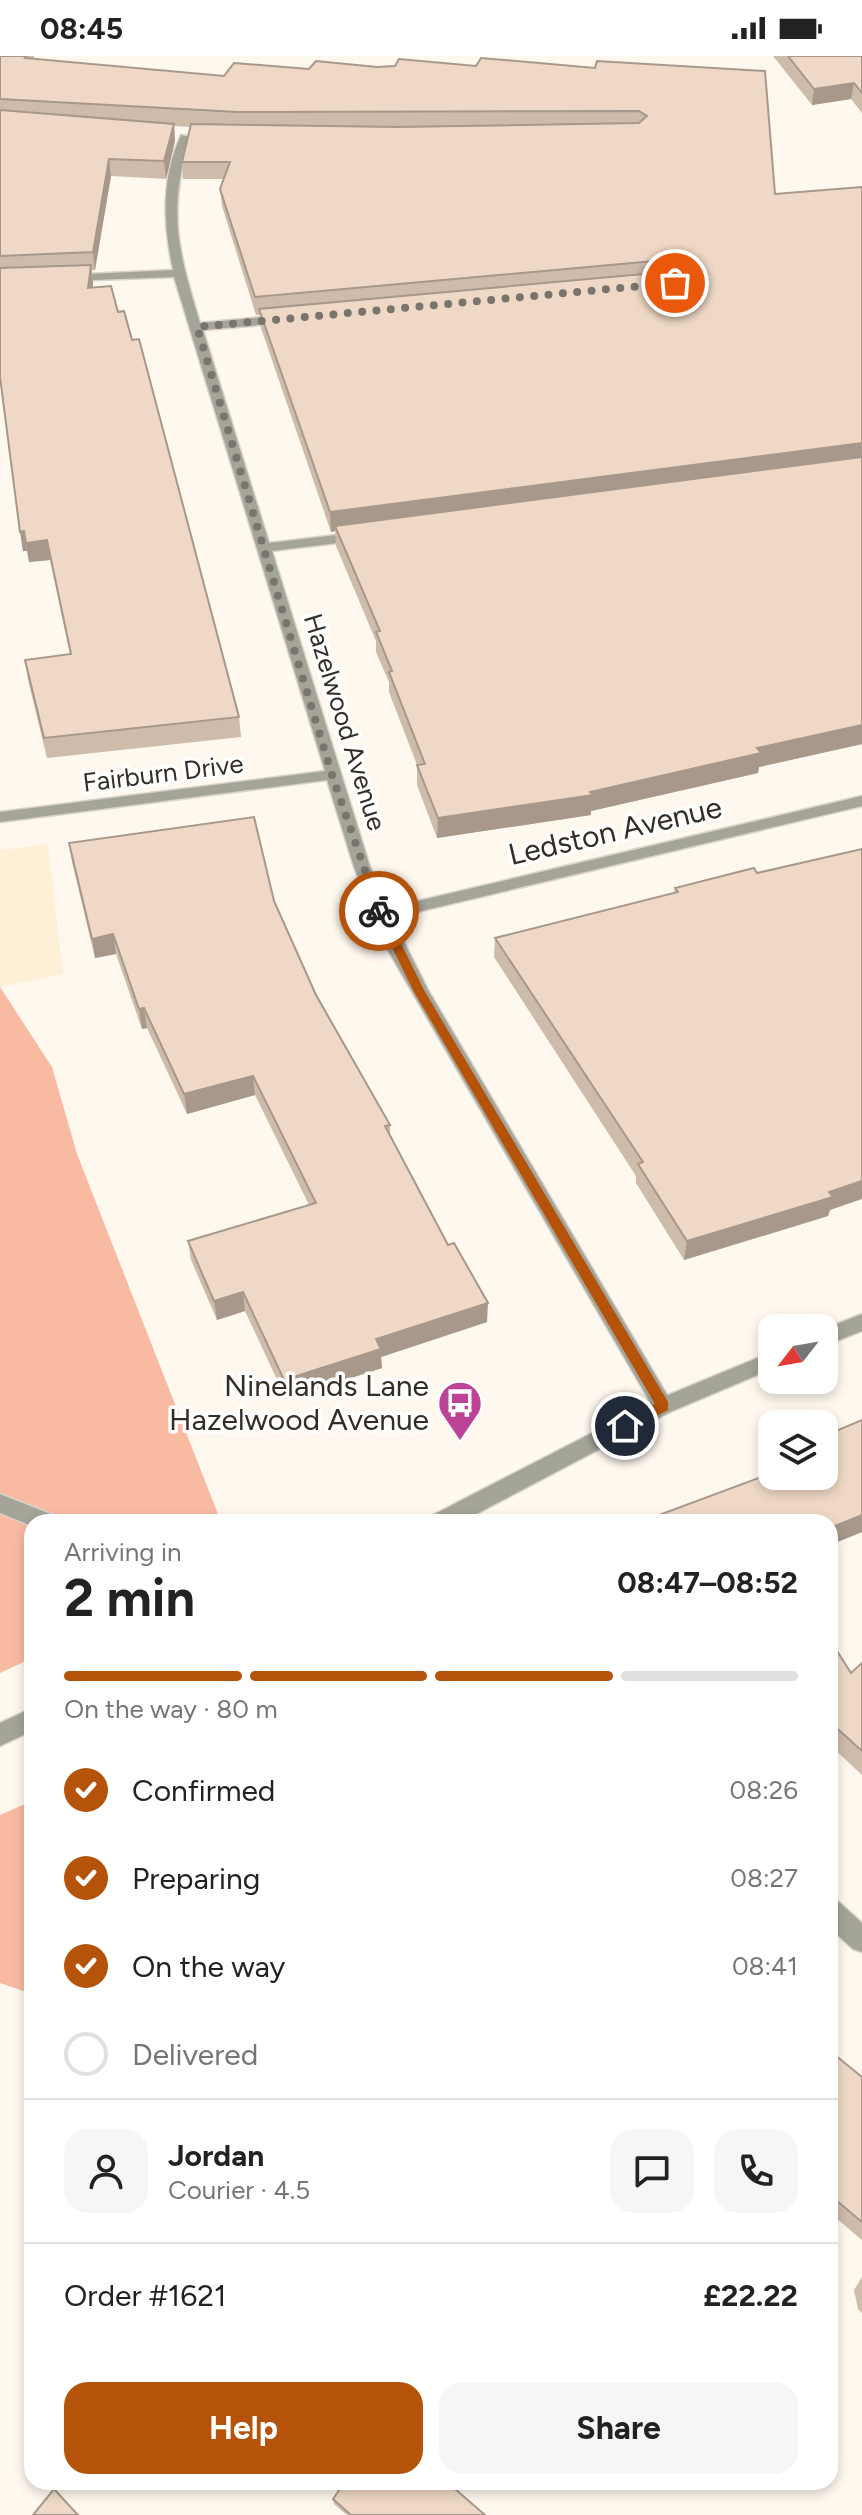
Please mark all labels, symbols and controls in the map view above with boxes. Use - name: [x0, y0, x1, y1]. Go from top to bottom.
- text: 08:45: [40, 10, 123, 47]
- pin: [641, 249, 709, 317]
- icon: bag: [653, 261, 697, 305]
- street label: Hazelwood Avenue: [297, 610, 393, 834]
- street label: Fairburn Drive: [81, 747, 245, 799]
- street label: Ledston Avenue: [505, 788, 725, 873]
- courier: [339, 871, 419, 951]
- icon: bike: [357, 889, 401, 933]
- north arrow: [758, 1314, 838, 1394]
- map controls: [758, 1314, 838, 1490]
- place label: Ninelands Lane Hazelwood Avenue: [169, 1367, 429, 1438]
- bus stop icon: Ninelands Lane Hazelwood Avenue: [436, 1379, 484, 1442]
- pin: [591, 1392, 659, 1460]
- icon: home: [603, 1404, 647, 1448]
- button: layers: [758, 1410, 838, 1490]
- text: Arriving in: [64, 1536, 182, 1568]
- text: 08:47–08:52: [617, 1564, 798, 1601]
- text: 2 min: [64, 1567, 195, 1629]
- text: On the way · 80 m: [64, 1693, 278, 1725]
- icon: check: [64, 1768, 108, 1812]
- text: Confirmed: [132, 1772, 275, 1809]
- text: 08:26: [730, 1774, 798, 1806]
- icon: check: [64, 1856, 108, 1900]
- text: Preparing: [132, 1860, 260, 1897]
- text: 08:27: [730, 1862, 798, 1894]
- icon: check: [64, 1944, 108, 1988]
- text: On the way: [132, 1948, 285, 1985]
- text: 08:41: [732, 1950, 798, 1982]
- text: Delivered: [132, 2036, 258, 2073]
- button: person: [64, 2129, 148, 2213]
- button: chat: [610, 2129, 694, 2213]
- button: phone: [714, 2129, 798, 2213]
- text: Jordan: [168, 2137, 264, 2174]
- text: Courier · 4.5: [168, 2174, 310, 2206]
- text: Order #1621: [64, 2277, 226, 2314]
- text: £22.22: [703, 2277, 798, 2314]
- button: Help: [64, 2382, 423, 2474]
- button: Share: [439, 2382, 798, 2474]

